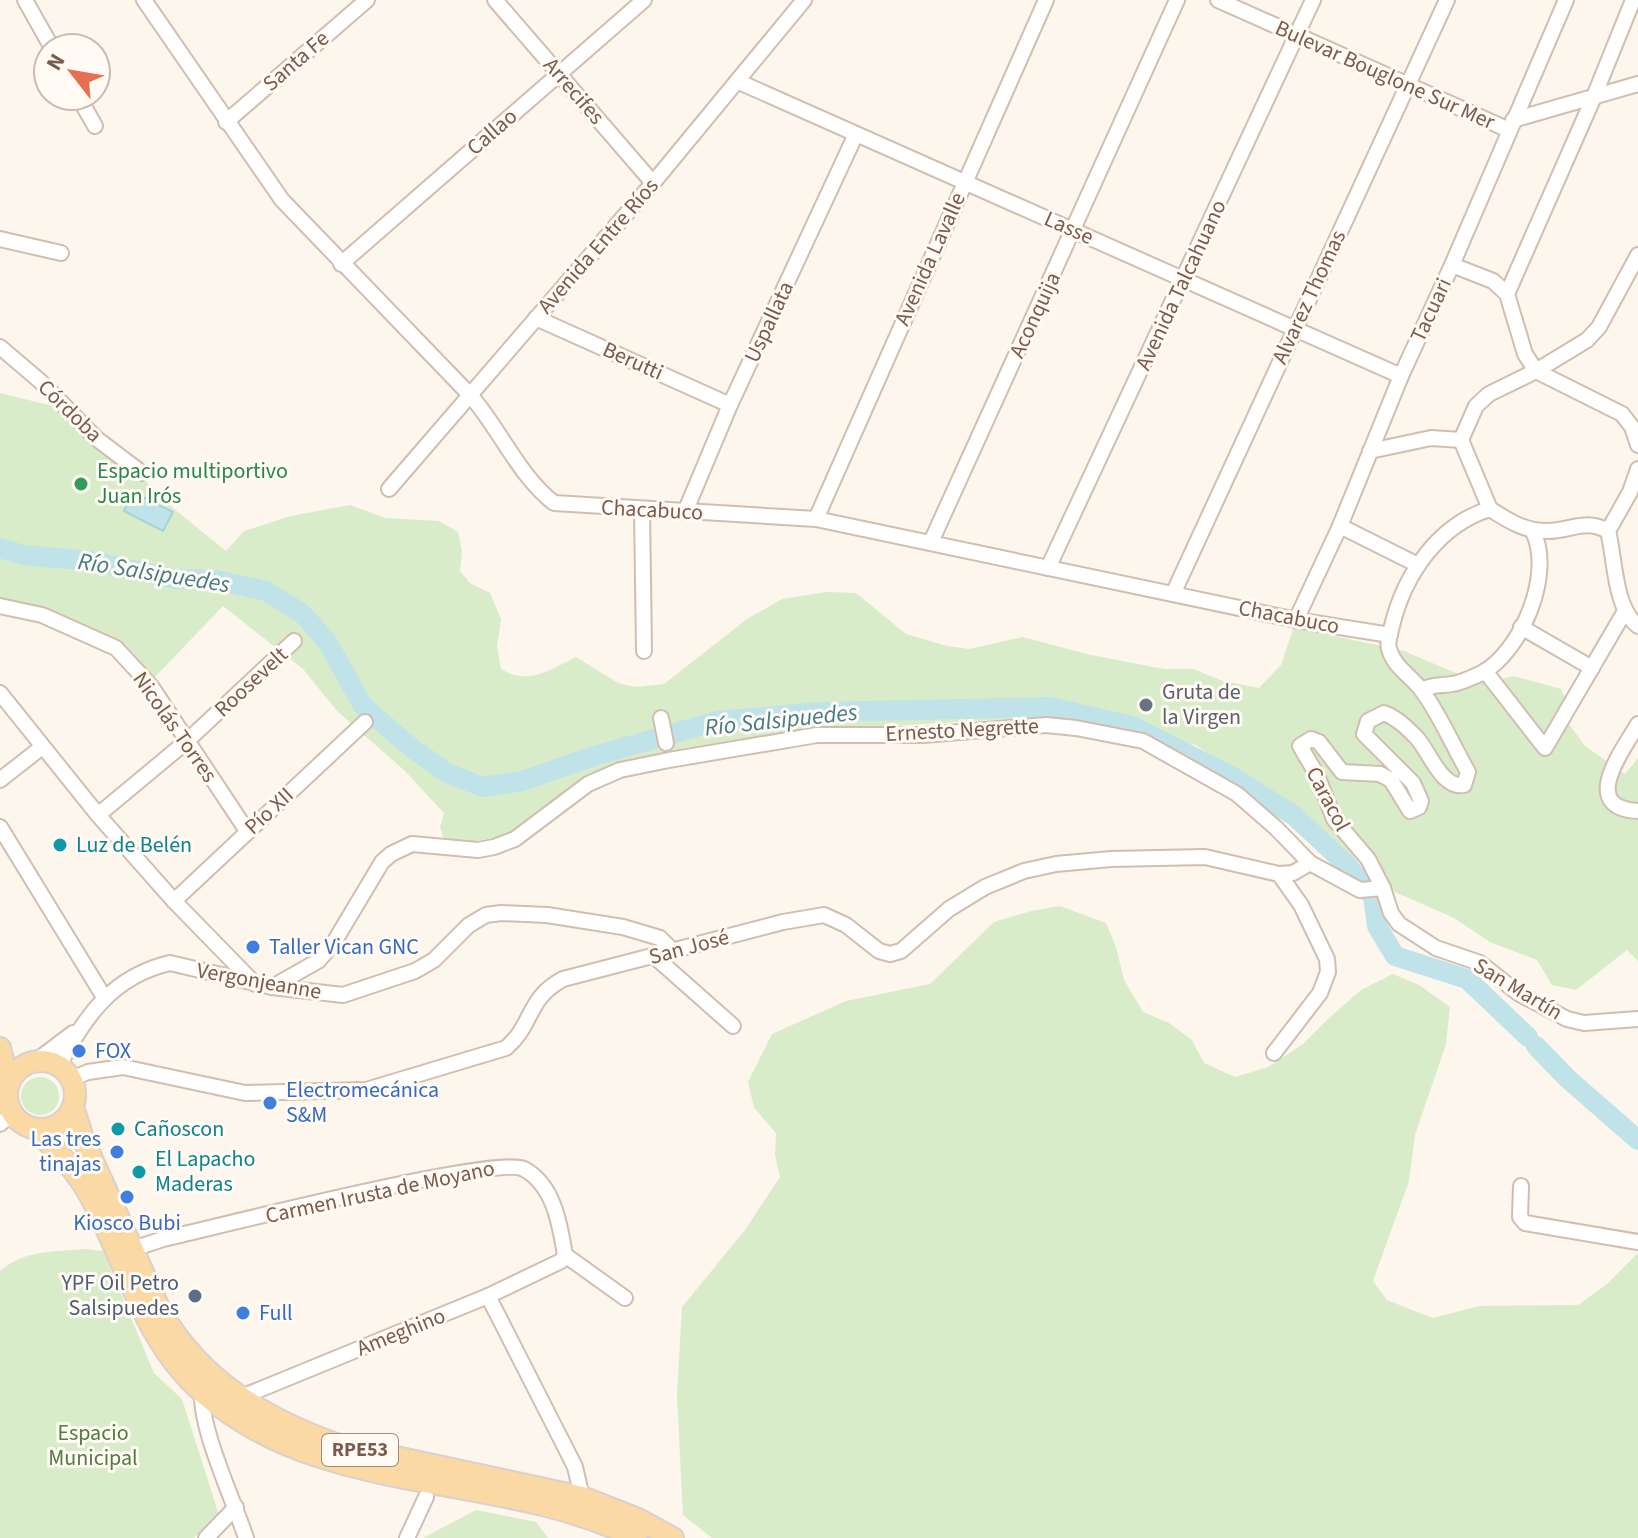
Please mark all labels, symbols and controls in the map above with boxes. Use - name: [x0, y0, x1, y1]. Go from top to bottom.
- street label: Bulevar Bouglone Sur Mer: [1270, 12, 1500, 138]
- street label: Santa Fe: [256, 23, 336, 99]
- north arrow: [32, 32, 112, 112]
- text: N: [38, 48, 73, 77]
- street label: Arrecifes: [536, 50, 612, 132]
- street label: Callao: [460, 101, 524, 163]
- street label: Avenida Entre Ríos: [530, 171, 666, 321]
- street label: Avenida Lavalle: [886, 187, 974, 331]
- street label: Avenida Talcahuano: [1127, 194, 1235, 376]
- street label: Lasse: [1039, 203, 1099, 253]
- street label: Alvarez Thomas: [1264, 225, 1354, 369]
- street label: Aconquija: [1001, 267, 1069, 363]
- street label: Tacuari: [1402, 273, 1460, 347]
- street label: Uspallata: [736, 276, 802, 368]
- street label: Berutti: [598, 334, 668, 388]
- street label: Córdoba: [30, 372, 110, 450]
- place label: Espacio multiportivo Juan Irós: [97, 455, 288, 512]
- marker: Espacio multiportivo Juan Irós: [72, 475, 90, 493]
- street label: Chacabuco: [600, 491, 704, 529]
- water label: Río Salsipuedes: [76, 544, 233, 602]
- street label: Chacabuco: [1236, 592, 1342, 642]
- street label: Roosevelt: [207, 639, 295, 725]
- street label: Nicolás Torres: [125, 665, 225, 789]
- place label: Gruta de la Virgen: [1162, 676, 1241, 733]
- water label: Río Salsipuedes: [703, 695, 859, 745]
- marker: Gruta de la Virgen: [1137, 696, 1155, 714]
- street label: Ernesto Negrette: [884, 710, 1040, 750]
- street label: Caracol: [1298, 761, 1358, 837]
- street label: Pío XII: [237, 780, 301, 842]
- place label: Luz de Belén: [76, 829, 192, 861]
- marker: Luz de Belén: [51, 836, 69, 854]
- street label: San José: [645, 921, 733, 973]
- place label: Taller Vican GNC: [269, 931, 419, 963]
- marker: Taller Vican GNC: [244, 938, 262, 956]
- street label: San Martín: [1467, 950, 1569, 1028]
- street label: Vergonjeanne: [194, 954, 324, 1008]
- place label: FOX: [95, 1035, 131, 1067]
- marker: FOX: [70, 1042, 88, 1060]
- place label: Electromecánica S&M: [286, 1074, 439, 1131]
- marker: Electromecánica S&M: [261, 1094, 279, 1112]
- place label: Cañoscon: [134, 1113, 224, 1145]
- marker: Cañoscon: [109, 1120, 127, 1138]
- place label: Las tres tinajas: [31, 1123, 101, 1180]
- marker: Las tres tinajas: [108, 1143, 126, 1161]
- place label: El Lapacho Maderas: [155, 1143, 255, 1200]
- street label: Carmen Irusta de Moyano: [262, 1152, 498, 1232]
- marker: El Lapacho Maderas: [130, 1163, 148, 1181]
- marker: Kiosco Bubi: [118, 1188, 136, 1206]
- place label: Kiosco Bubi: [73, 1207, 181, 1239]
- place label: YPF Oil Petro Salsipuedes: [60, 1267, 179, 1324]
- marker: YPF Oil Petro Salsipuedes: [186, 1287, 204, 1305]
- place label: Full: [259, 1297, 293, 1329]
- street label: Ameghino: [352, 1300, 450, 1364]
- marker: Full: [234, 1304, 252, 1322]
- park label: Espacio Municipal: [48, 1417, 138, 1474]
- road number: RPE53: [322, 1434, 398, 1466]

